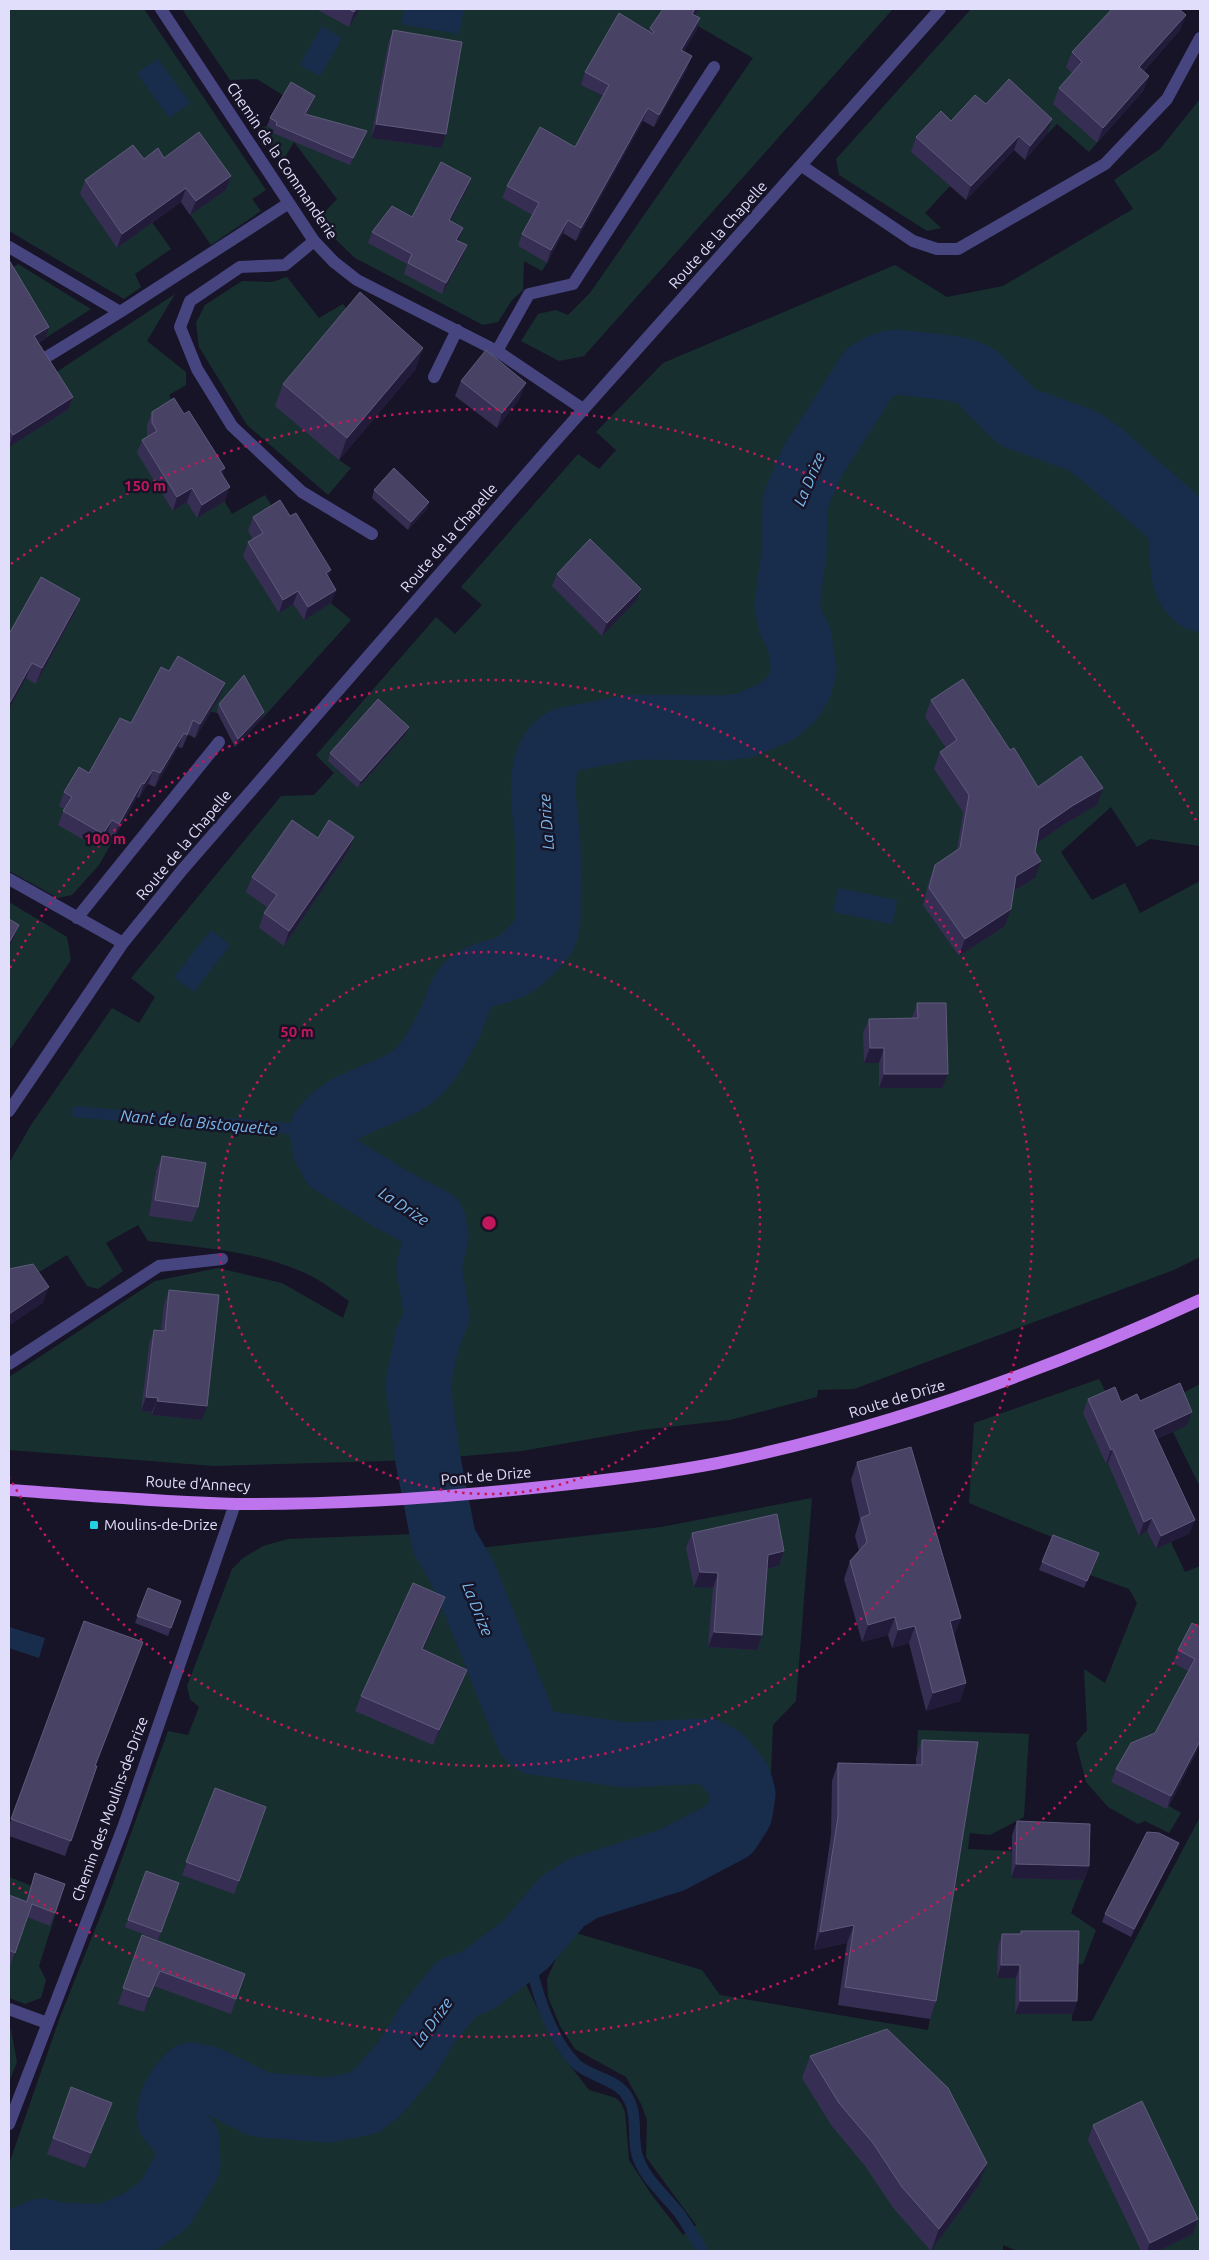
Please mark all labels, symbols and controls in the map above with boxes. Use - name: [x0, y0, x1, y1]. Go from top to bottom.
- street label: Chemin de la Commanderie: [224, 79, 341, 242]
- street label: Route de la Chapelle: [665, 178, 770, 292]
- water label: La Drize: [790, 450, 828, 508]
- text: 150 m: [124, 477, 166, 494]
- street label: Route de la Chapelle: [397, 480, 500, 596]
- street label: Route de la Chapelle: [133, 786, 235, 903]
- water label: La Drize: [535, 793, 557, 851]
- text: 100 m: [84, 830, 126, 847]
- text: 50 m: [280, 1023, 314, 1040]
- water label: Nant de la Bistoquette: [120, 1106, 278, 1138]
- water label: La Drize: [376, 1183, 432, 1229]
- centre of rings: [480, 1214, 498, 1232]
- street label: Route de Drize: [847, 1376, 947, 1421]
- street label: Pont de Drize: [440, 1463, 532, 1488]
- street label: Route d'Annecy: [145, 1472, 251, 1495]
- place label: Moulins-de-Drize: [104, 1516, 218, 1533]
- marker: Moulins-de-Drize: [88, 1519, 100, 1531]
- water label: La Drize: [459, 1580, 497, 1638]
- street label: Chemin des Moulins-de-Drize: [68, 1714, 151, 1904]
- water label: La Drize: [408, 1994, 456, 2050]

